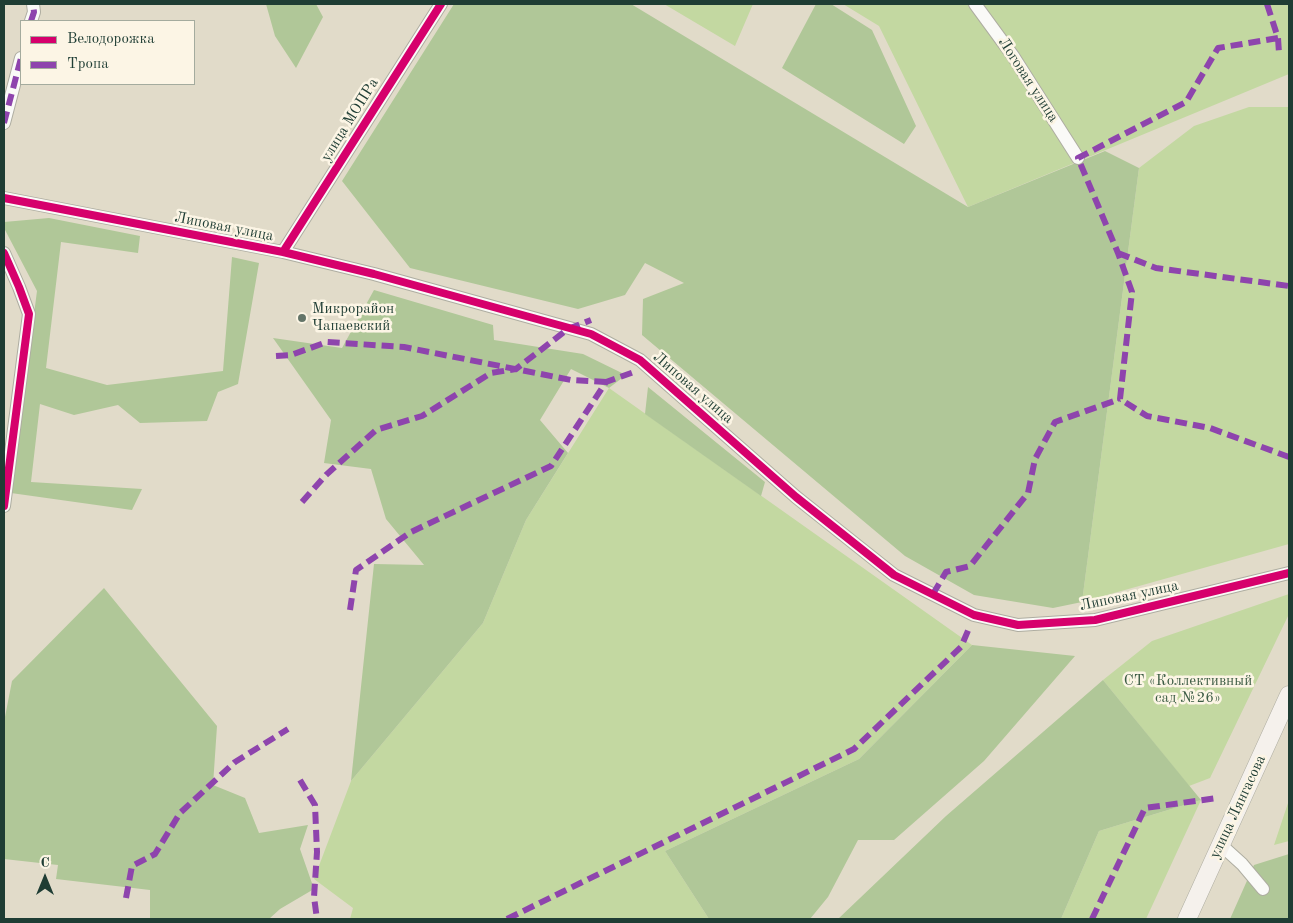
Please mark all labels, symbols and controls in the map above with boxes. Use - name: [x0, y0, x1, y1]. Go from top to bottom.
- legend: [20, 20, 195, 85]
- text: Велодорожка: [67, 32, 155, 47]
- street label: Логовая улица: [994, 34, 1062, 126]
- text: Тропа: [67, 57, 109, 72]
- street label: улица МОПРа: [317, 75, 383, 165]
- street label: Липовая улица: [173, 209, 275, 245]
- place label: Микрорайон Чапаевский: [312, 300, 394, 335]
- marker: Микрорайон Чапаевский: [296, 312, 308, 324]
- street label: Липовая улица: [649, 348, 737, 428]
- street label: Липовая улица: [1078, 577, 1180, 615]
- park label: СТ «Коллективный сад №26»: [1124, 672, 1252, 707]
- street label: улица Лянгасова: [1206, 752, 1270, 862]
- north arrow: [20, 853, 70, 903]
- text: С: [40, 856, 50, 870]

